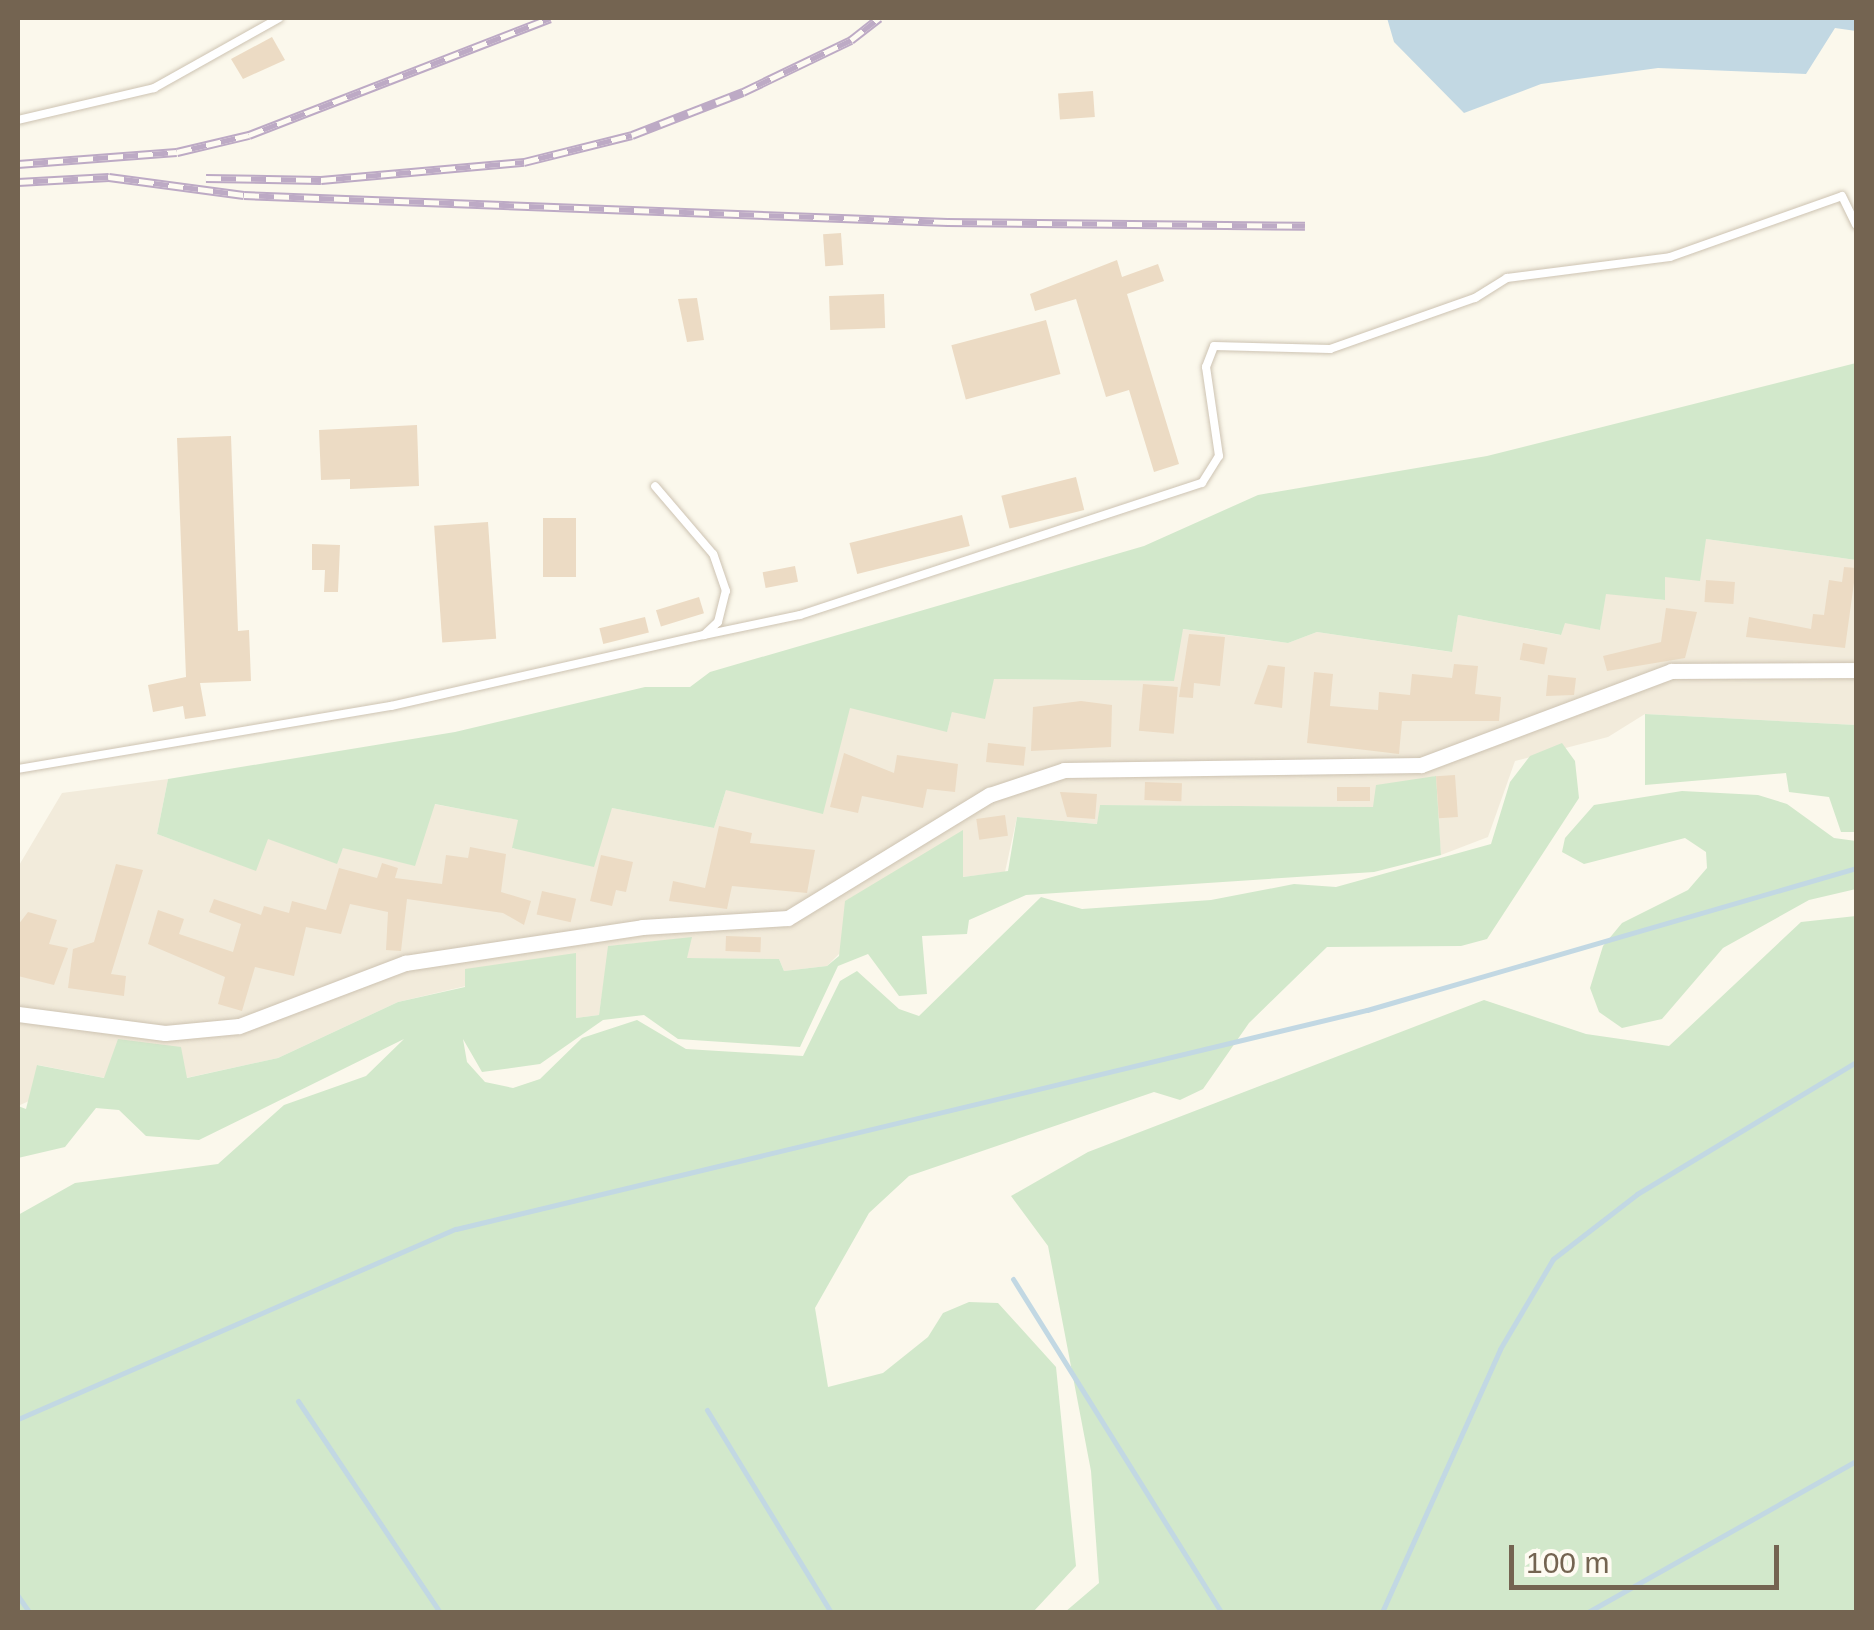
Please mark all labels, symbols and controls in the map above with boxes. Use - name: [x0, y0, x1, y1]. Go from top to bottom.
- scale bar: [1514, 1525, 1784, 1587]
- text: 100 m: [1526, 1546, 1609, 1579]

